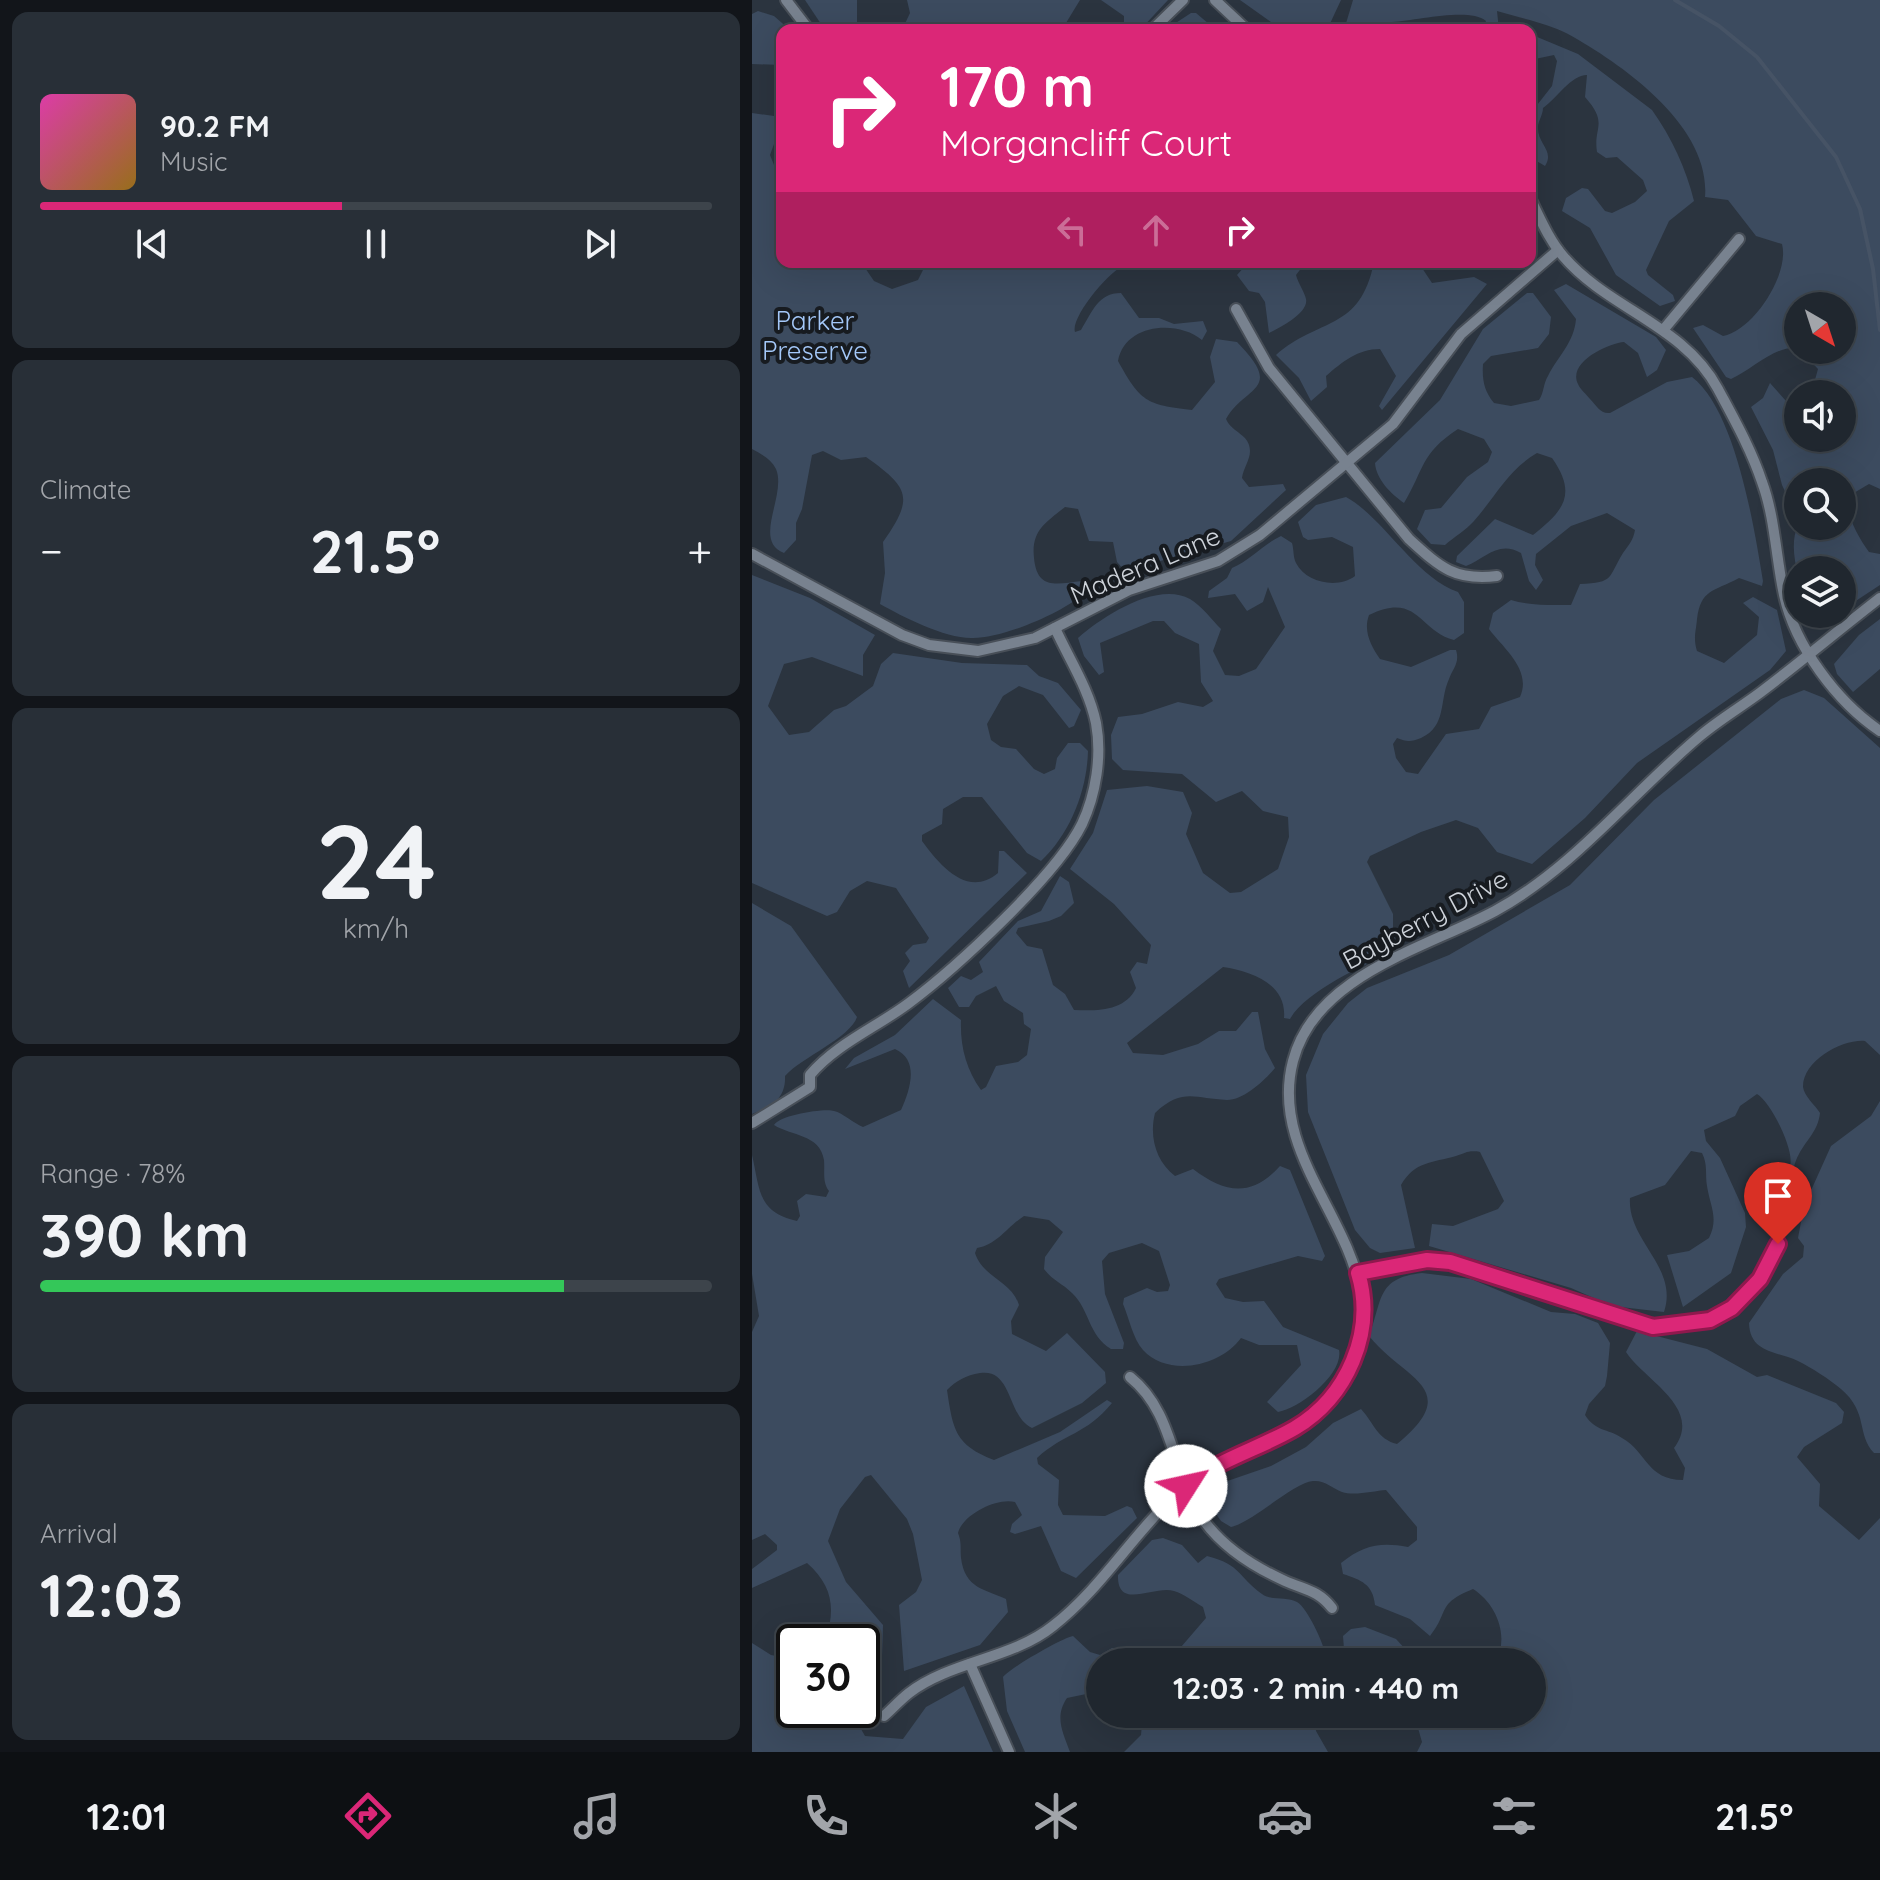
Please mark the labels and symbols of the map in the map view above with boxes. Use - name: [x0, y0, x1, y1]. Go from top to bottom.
- north arrow: [1784, 292, 1856, 364]
- park label: Parker Preserve: [762, 304, 868, 367]
- street label: Madera Lane: [1065, 519, 1225, 611]
- street label: Bayberry Drive: [1337, 862, 1513, 976]
- pin: [1744, 1162, 1812, 1244]
- position arrow: [1144, 1444, 1228, 1528]
- speed limit sign: 30: [776, 1624, 880, 1728]

